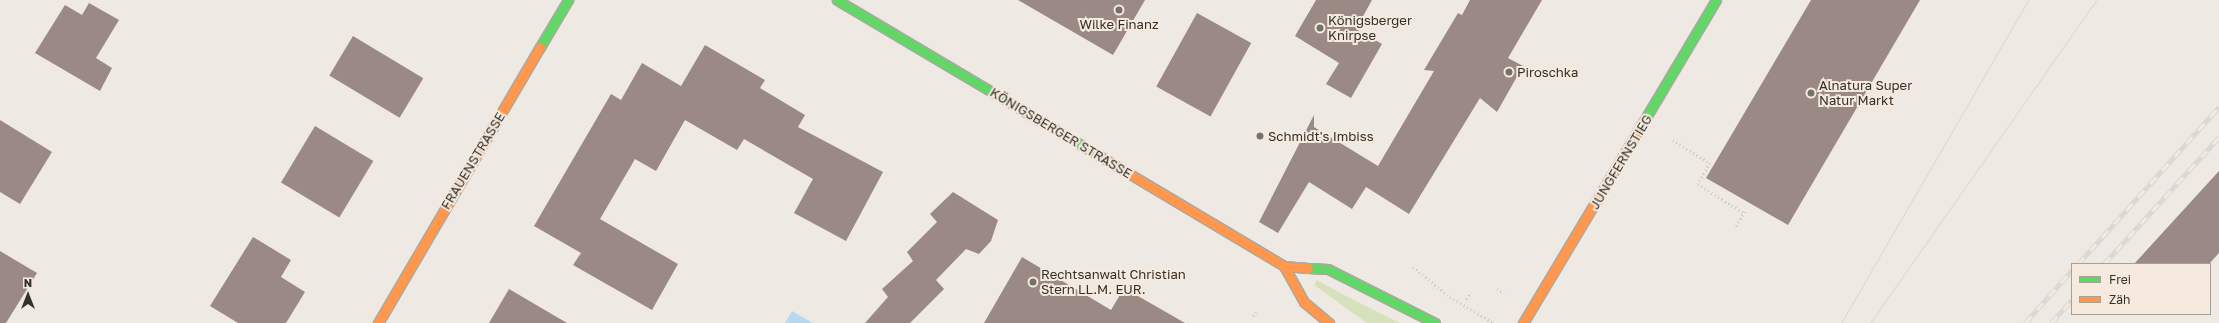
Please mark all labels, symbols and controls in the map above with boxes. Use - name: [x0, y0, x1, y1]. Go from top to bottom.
- marker: Wilke Finanz: [1114, 5, 1124, 15]
- place label: Königsberger Knirpse: [1328, 13, 1412, 44]
- place label: Wilke Finanz: [1079, 16, 1159, 32]
- marker: Königsberger Knirpse: [1315, 23, 1325, 33]
- place label: Piroschka: [1517, 64, 1578, 80]
- marker: Piroschka: [1504, 67, 1514, 77]
- place label: Alnatura Super Natur Markt: [1819, 78, 1912, 109]
- street label: KÖNIGSBERGER STRASSE: [987, 84, 1135, 182]
- marker: Alnatura Super Natur Markt: [1806, 88, 1816, 98]
- street label: FRAUENSTRASSE: [438, 110, 508, 212]
- street label: JUNGFERNSTIEG: [1587, 112, 1655, 212]
- place label: Schmidt's Imbiss: [1268, 128, 1374, 144]
- marker: Schmidt's Imbiss: [1255, 131, 1265, 141]
- legend: [2071, 263, 2211, 315]
- place label: Rechtsanwalt Christian Stern LL.M. EUR.: [1041, 267, 1186, 298]
- text: Frei: [2109, 272, 2131, 287]
- north arrow: [8, 275, 48, 315]
- text: N: [24, 276, 32, 289]
- marker: Rechtsanwalt Christian Stern LL.M. EUR.: [1028, 277, 1038, 287]
- text: Zäh: [2109, 292, 2130, 307]

